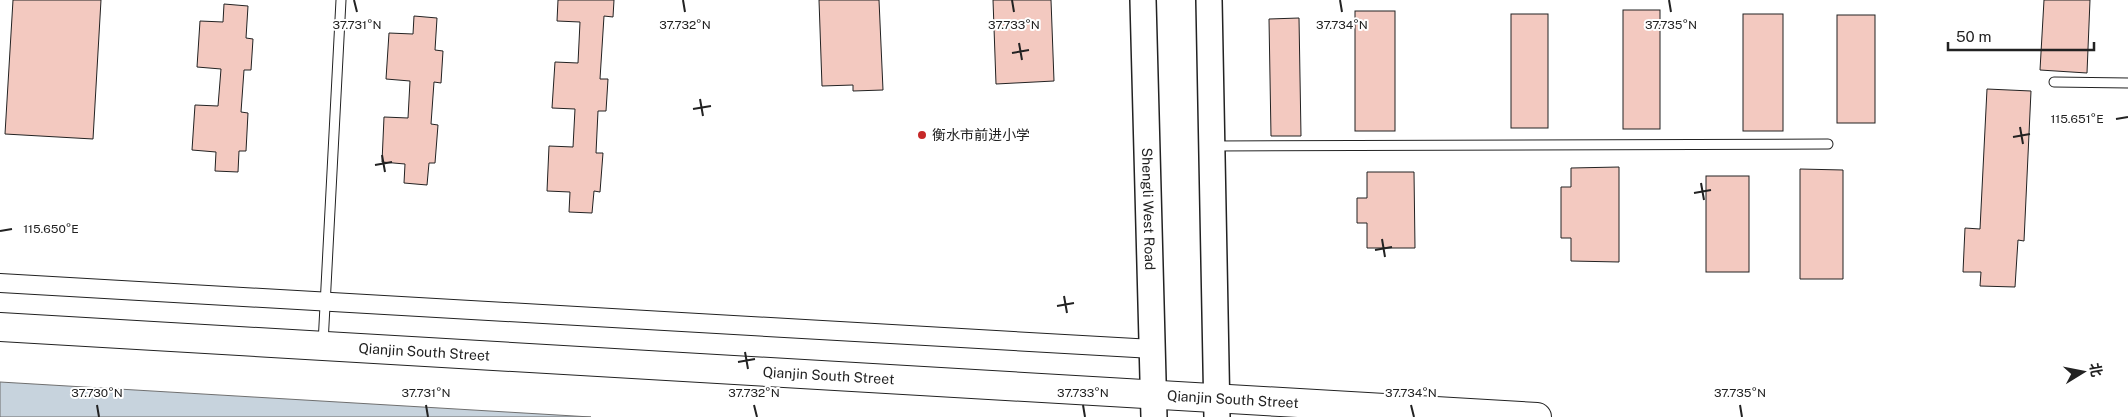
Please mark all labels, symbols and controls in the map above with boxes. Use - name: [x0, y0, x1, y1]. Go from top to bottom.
- text: 37.731°N: [332, 18, 382, 32]
- text: 37.732°N: [659, 18, 711, 32]
- text: 37.733°N: [988, 18, 1040, 32]
- text: 37.734°N: [1316, 18, 1368, 32]
- text: 37.735°N: [1645, 18, 1697, 32]
- scale bar: [1948, 20, 2094, 52]
- text: 50 m: [1956, 28, 1991, 45]
- text: 115.651°E: [2050, 112, 2104, 126]
- place label: 衡水市前进小学: [932, 127, 1030, 143]
- marker: 衡水市前进小学: [916, 129, 928, 141]
- street label: Shengli West Road: [1139, 147, 1158, 270]
- text: 115.650°E: [23, 222, 79, 236]
- street label: Qianjin South Street: [358, 340, 491, 364]
- north arrow: [2058, 347, 2108, 397]
- text: 北: [2087, 361, 2105, 378]
- street label: Qianjin South Street: [762, 364, 895, 387]
- text: 37.730°N: [71, 386, 123, 400]
- text: 37.731°N: [401, 386, 451, 400]
- text: 37.732°N: [728, 386, 780, 400]
- text: 37.733°N: [1057, 386, 1109, 400]
- text: 37.734°N: [1385, 386, 1437, 400]
- text: 37.735°N: [1714, 386, 1766, 400]
- street label: Qianjin South Street: [1167, 387, 1299, 411]

